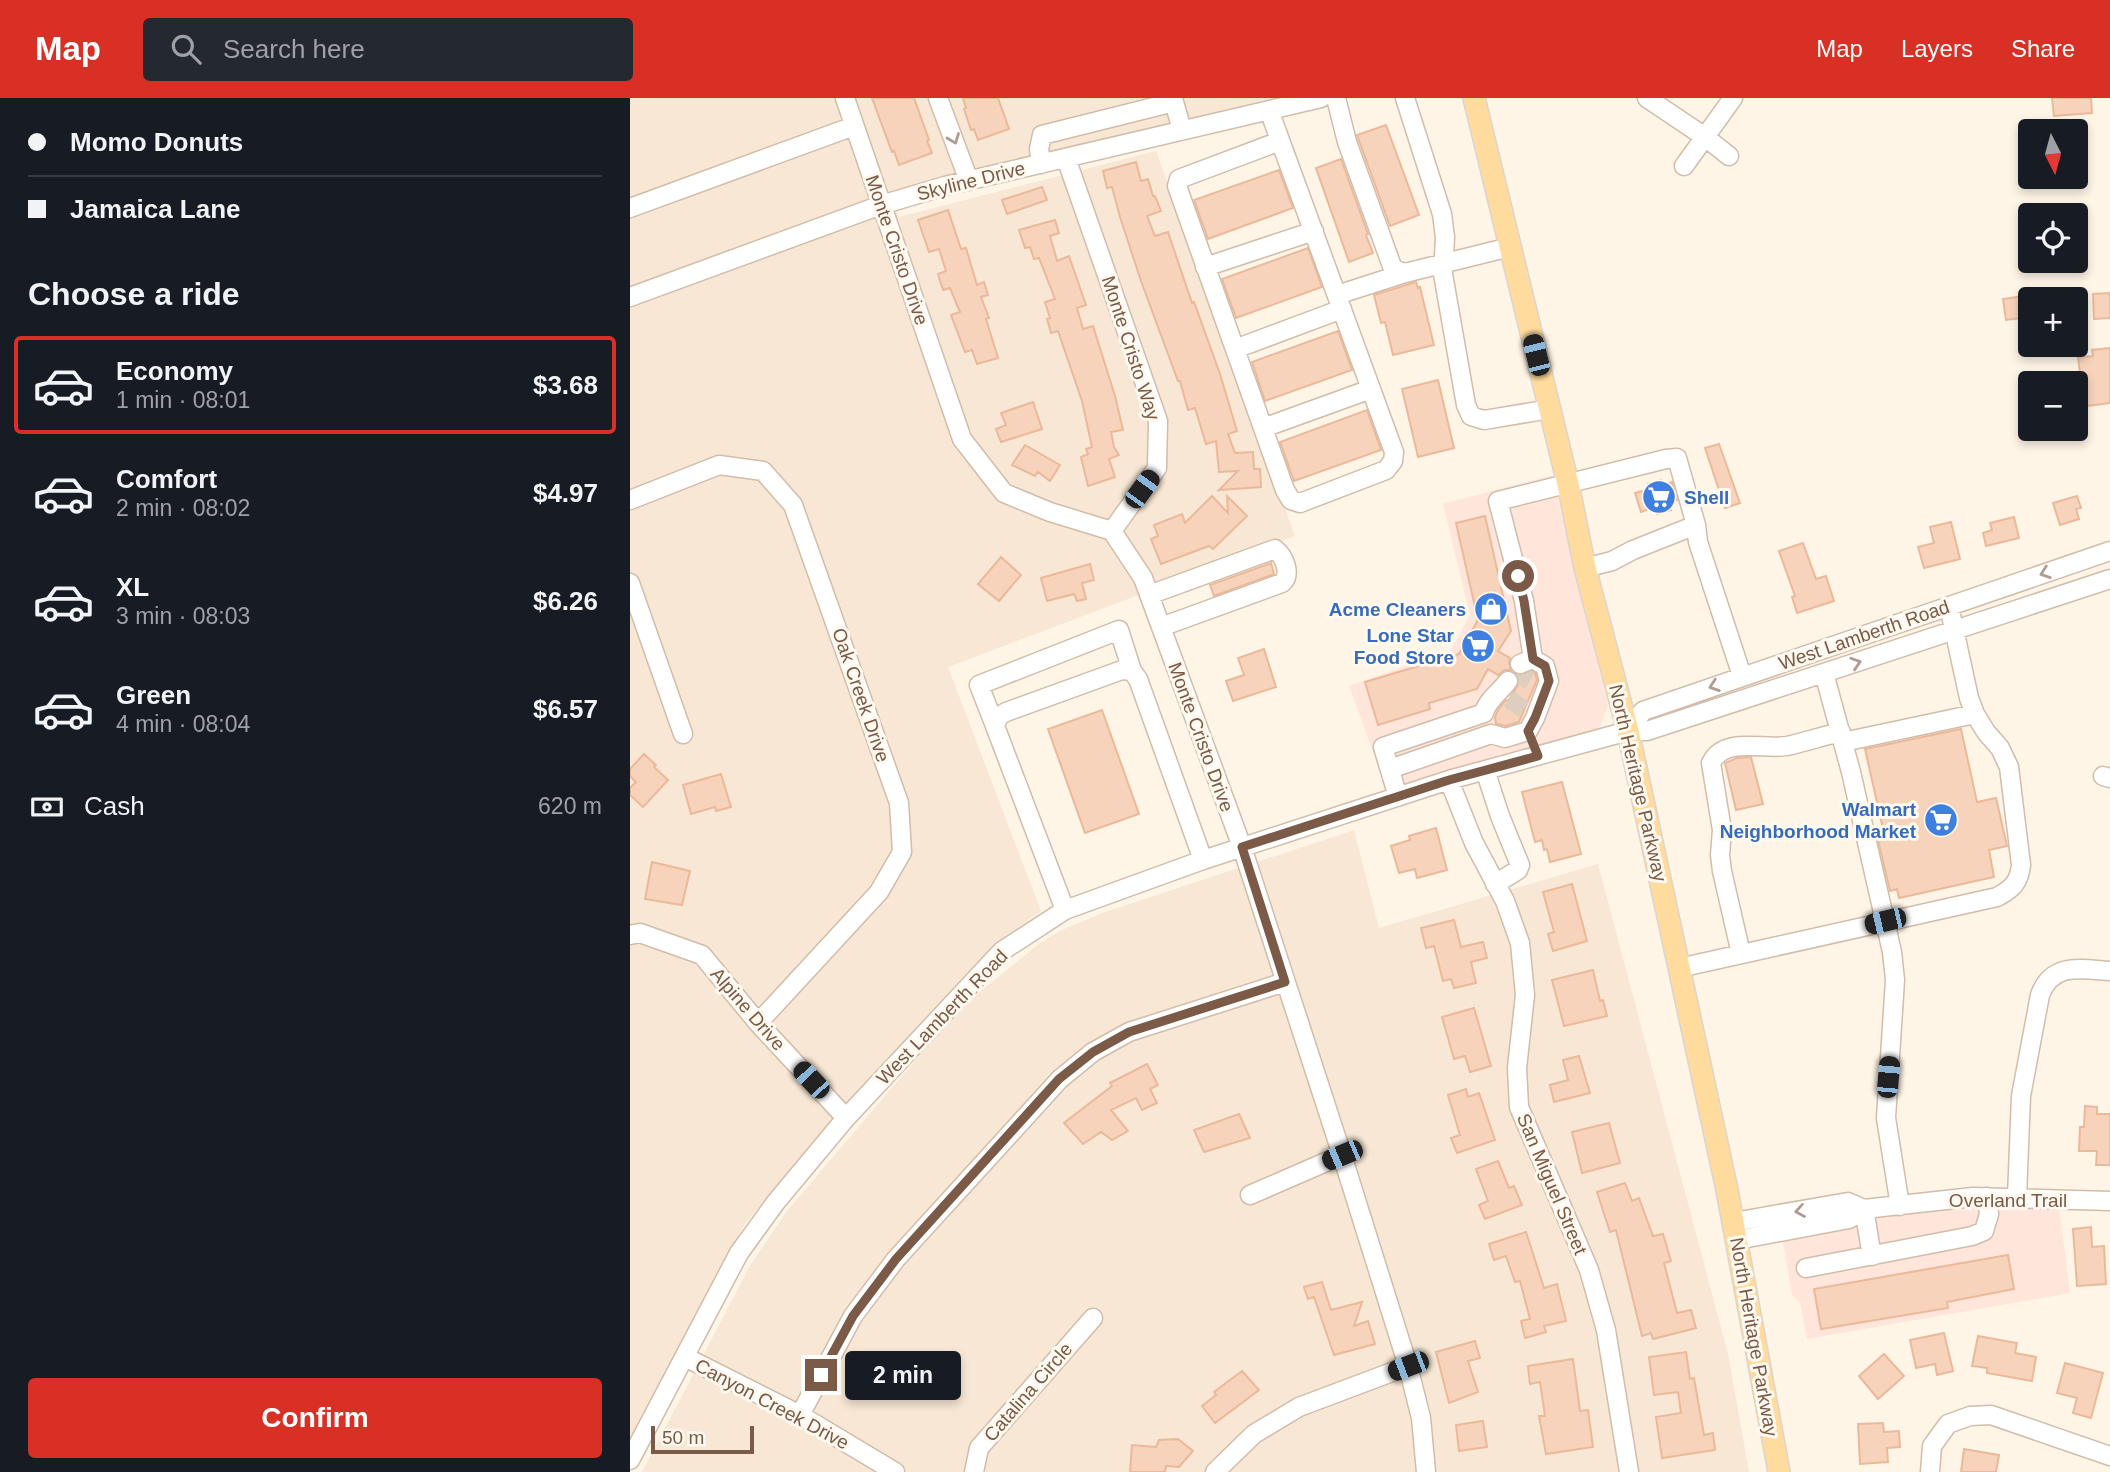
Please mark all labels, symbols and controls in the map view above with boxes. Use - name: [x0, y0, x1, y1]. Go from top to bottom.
- search box: [143, 18, 633, 81]
- text: Map: [35, 30, 101, 67]
- icon: search: [167, 30, 205, 68]
- text: Search here: [223, 34, 365, 64]
- text: Map: [1816, 35, 1863, 62]
- text: Layers: [1901, 35, 1973, 62]
- text: Share: [2011, 35, 2075, 62]
- north arrow: [2018, 119, 2088, 189]
- map controls: [2018, 119, 2088, 441]
- text: Momo Donuts: [70, 127, 243, 157]
- one-way arrow: [945, 133, 959, 145]
- street label: Skyline Drive: [915, 157, 1027, 205]
- street label: Monte Cristo Drive: [861, 172, 933, 328]
- text: Jamaica Lane: [70, 194, 241, 224]
- button: locate: [2018, 203, 2088, 273]
- street label: Monte Cristo Way: [1098, 273, 1164, 423]
- text: Choose a ride: [28, 276, 240, 312]
- button: +: [2018, 287, 2088, 357]
- car: [1521, 332, 1552, 378]
- icon: car: [32, 354, 95, 417]
- text: Economy: [116, 356, 233, 386]
- text: $3.68: [533, 370, 598, 400]
- button: −: [2018, 371, 2088, 441]
- text: 1 min · 08:01: [116, 387, 250, 413]
- icon: car: [32, 462, 95, 525]
- text: Comfort: [116, 464, 217, 494]
- car: [1122, 466, 1163, 512]
- text: $4.97: [533, 478, 598, 508]
- supermarket icon: Shell: [1640, 478, 1678, 516]
- place label: Shell: [1684, 487, 1729, 508]
- text: 2 min · 08:02: [116, 495, 250, 521]
- route start: [1502, 560, 1534, 592]
- one-way arrow: [2040, 565, 2052, 579]
- icon: car: [32, 570, 95, 633]
- text: XL: [116, 572, 149, 602]
- text: $6.26: [533, 586, 598, 616]
- shop icon: Acme Cleaners: [1472, 590, 1510, 628]
- street label: West Lamberth Road: [1776, 596, 1952, 674]
- place label: Acme Cleaners: [1329, 599, 1466, 620]
- text: 3 min · 08:03: [116, 603, 250, 629]
- street label: Oak Creek Drive: [828, 625, 894, 765]
- place label: Lone Star Food Store: [1354, 625, 1455, 668]
- supermarket icon: Lone Star Food Store: [1459, 627, 1497, 665]
- one-way arrow: [1850, 657, 1862, 671]
- street label: Monte Cristo Drive: [1164, 659, 1238, 815]
- icon: car: [32, 678, 95, 741]
- one-way arrow: [1708, 678, 1721, 692]
- text: Green: [116, 680, 191, 710]
- street label: North Heritage Parkway: [1605, 682, 1671, 884]
- text: $6.57: [533, 694, 598, 724]
- text: 4 min · 08:04: [116, 711, 250, 737]
- icon: cash: [28, 788, 66, 826]
- text: Cash: [84, 791, 145, 821]
- text: 620 m: [538, 793, 602, 819]
- place label: Walmart Neighborhood Market: [1720, 799, 1917, 842]
- supermarket icon: Walmart Neighborhood Market: [1922, 801, 1960, 839]
- car: [1863, 906, 1908, 936]
- street label: West Lamberth Road: [872, 945, 1012, 1089]
- street label: Alpine Drive: [706, 963, 790, 1055]
- car: [1876, 1055, 1901, 1099]
- car: [789, 1057, 834, 1103]
- street label: San Miguel Street: [1513, 1110, 1591, 1258]
- car: [1319, 1137, 1366, 1173]
- street label: Overland Trail: [1949, 1190, 2067, 1211]
- one-way arrow: [1794, 1203, 1805, 1218]
- street label: North Heritage Parkway: [1726, 1236, 1782, 1439]
- street label: Catalina Circle: [980, 1338, 1076, 1446]
- car: [1385, 1349, 1432, 1383]
- callout: 2 min: [846, 1350, 961, 1400]
- street label: Canyon Creek Drive: [692, 1355, 852, 1453]
- route end: [805, 1359, 837, 1391]
- text: 2 min: [873, 1362, 933, 1388]
- button: Confirm: [28, 1378, 602, 1458]
- scale bar: [651, 1423, 754, 1455]
- text: 50 m: [662, 1427, 704, 1448]

